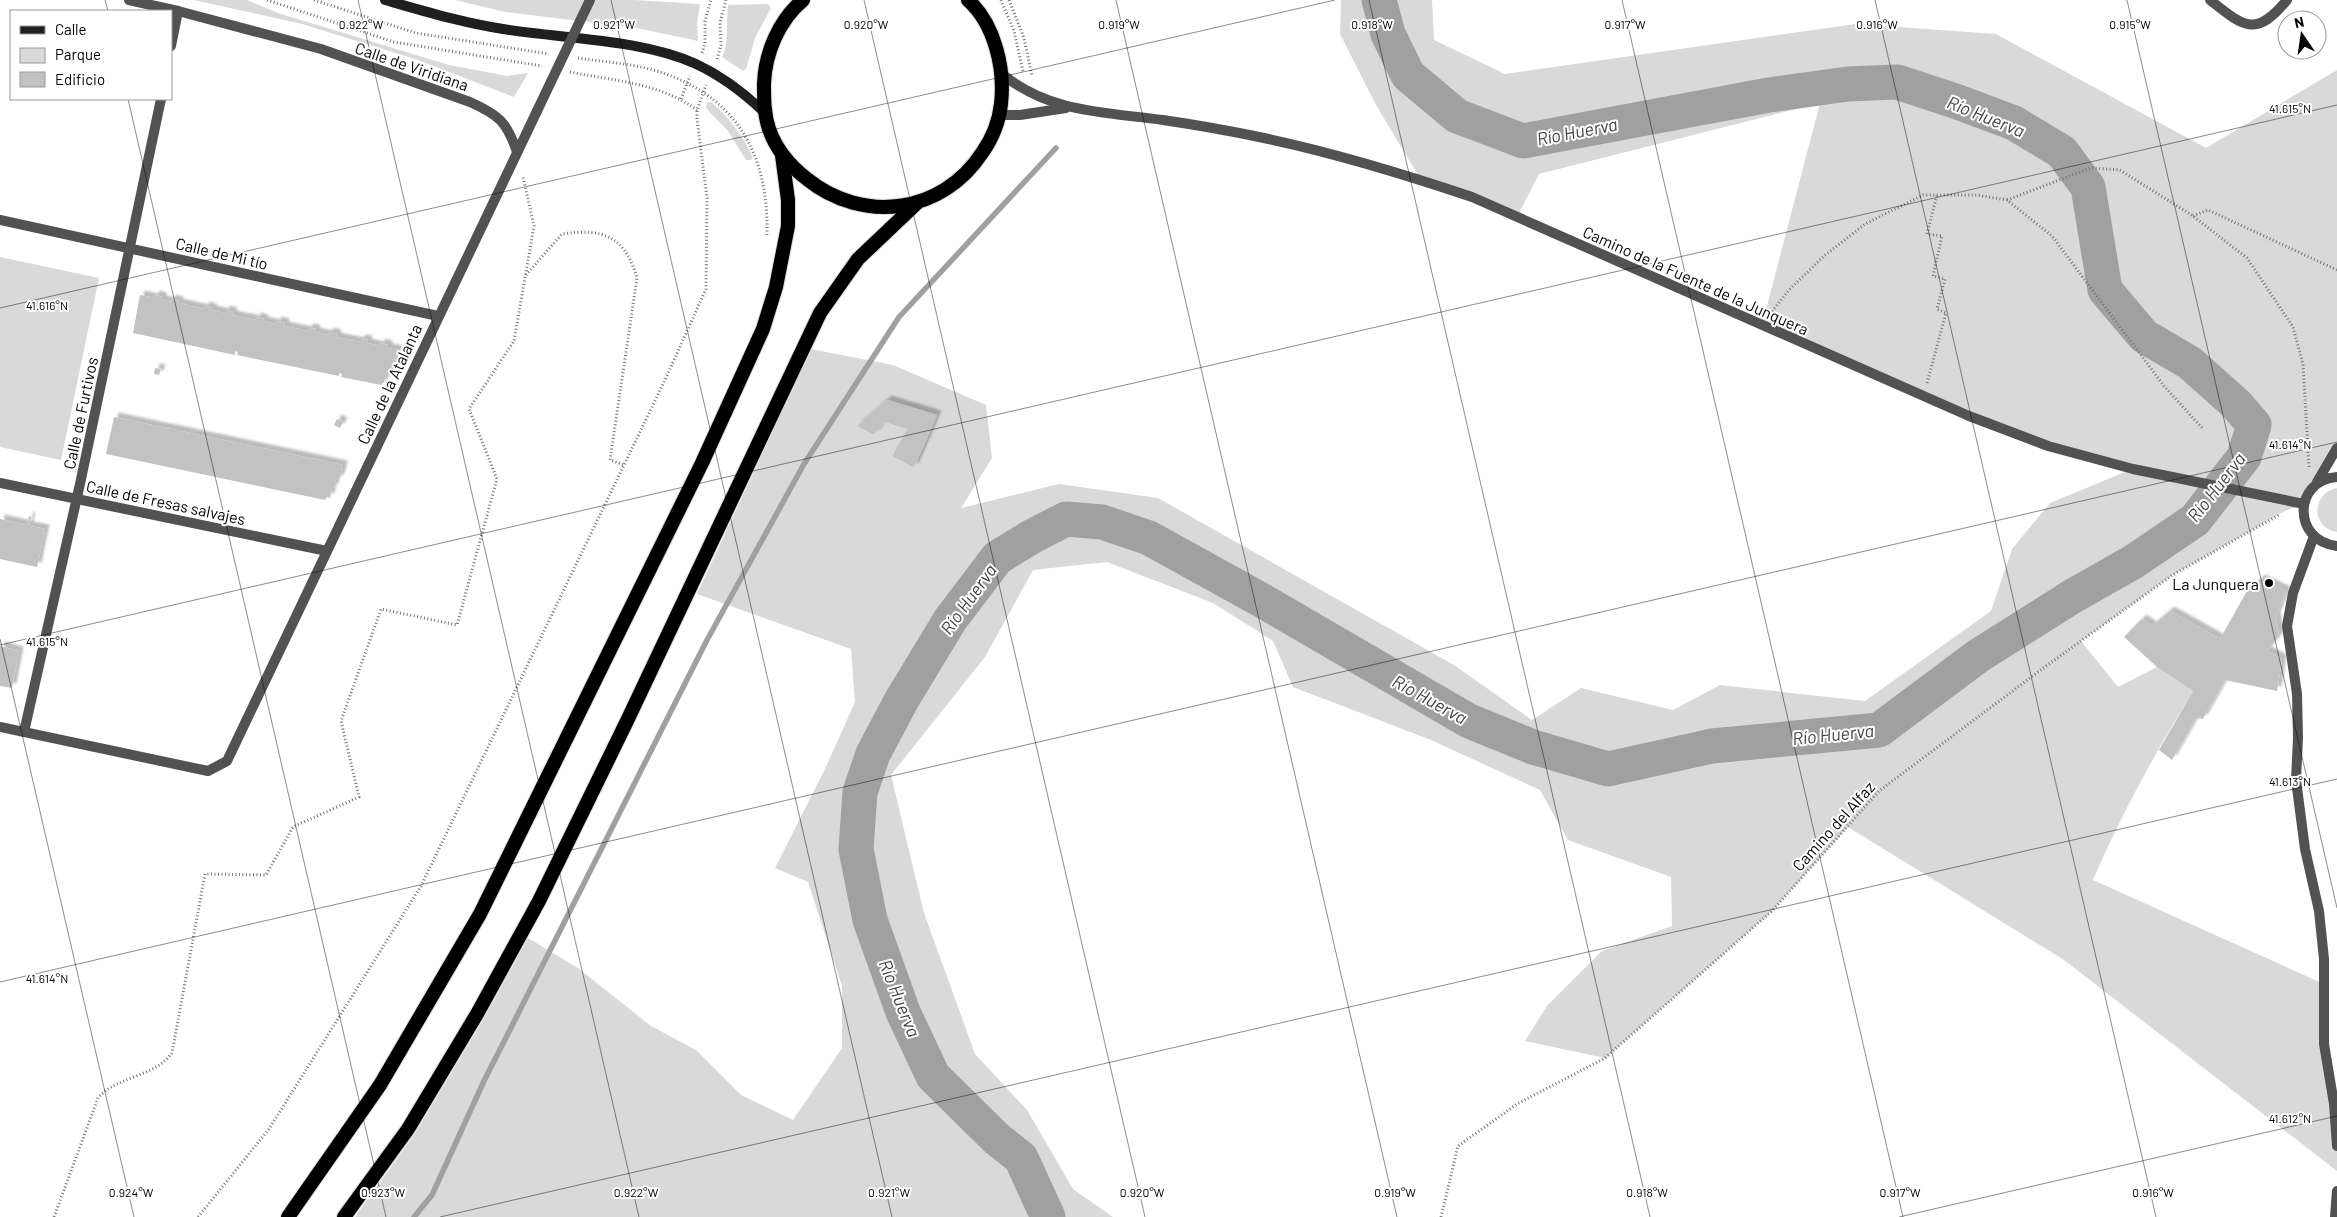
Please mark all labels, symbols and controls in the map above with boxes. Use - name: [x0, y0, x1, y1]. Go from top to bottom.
- legend: [10, 10, 172, 100]
- north arrow: [2277, 10, 2327, 60]
- text: N: [2293, 13, 2305, 31]
- text: 0.922°W: [339, 17, 384, 31]
- text: 0.921°W: [593, 17, 635, 31]
- text: 0.920°W: [844, 17, 889, 31]
- text: 0.919°W: [1098, 17, 1140, 31]
- text: 0.918°W: [1351, 17, 1393, 31]
- text: 0.917°W: [1604, 17, 1646, 31]
- text: 0.916°W: [1856, 17, 1898, 31]
- text: 0.915°W: [2109, 17, 2151, 31]
- text: Calle: [55, 20, 87, 38]
- street label: Calle de Viridiana: [353, 38, 471, 94]
- text: Parque: [55, 45, 101, 63]
- text: Edificio: [55, 70, 105, 88]
- water label: Río Huerva: [1944, 90, 2028, 142]
- text: 41.615°N: [2269, 101, 2311, 115]
- water label: Río Huerva: [1535, 112, 1619, 150]
- street label: Camino de la Fuente de la Junquera: [1580, 222, 1812, 338]
- street label: Calle de Mi tío: [174, 233, 270, 273]
- text: 41.616°N: [26, 298, 68, 312]
- street label: Calle de la Atalanta: [353, 321, 425, 447]
- street label: Calle de Furtivos: [59, 355, 101, 471]
- text: 41.614°N: [2269, 437, 2311, 451]
- water label: Río Huerva: [2182, 448, 2250, 526]
- street label: Calle de Fresas salvajes: [85, 476, 247, 528]
- water label: Río Huerva: [935, 559, 1001, 639]
- place label: La Junquera: [2172, 574, 2259, 593]
- marker: La Junquera: [2263, 577, 2275, 589]
- text: 41.615°N: [26, 634, 68, 648]
- water label: Río Huerva: [1389, 670, 1471, 728]
- water label: Río Huerva: [1791, 719, 1875, 749]
- text: 41.613°N: [2269, 774, 2311, 788]
- street label: Camino del Alfaz: [1788, 777, 1878, 875]
- water label: Río Huerva: [874, 956, 926, 1040]
- text: 41.614°N: [26, 971, 68, 985]
- text: 41.612°N: [2269, 1111, 2311, 1125]
- text: 0.924°W: [109, 1185, 154, 1199]
- text: 0.923°W: [361, 1185, 405, 1199]
- text: 0.922°W: [614, 1185, 659, 1199]
- text: 0.921°W: [868, 1185, 910, 1199]
- text: 0.920°W: [1120, 1185, 1165, 1199]
- text: 0.919°W: [1374, 1185, 1416, 1199]
- text: 0.918°W: [1626, 1185, 1668, 1199]
- text: 0.917°W: [1879, 1185, 1921, 1199]
- text: 0.916°W: [2132, 1185, 2174, 1199]

